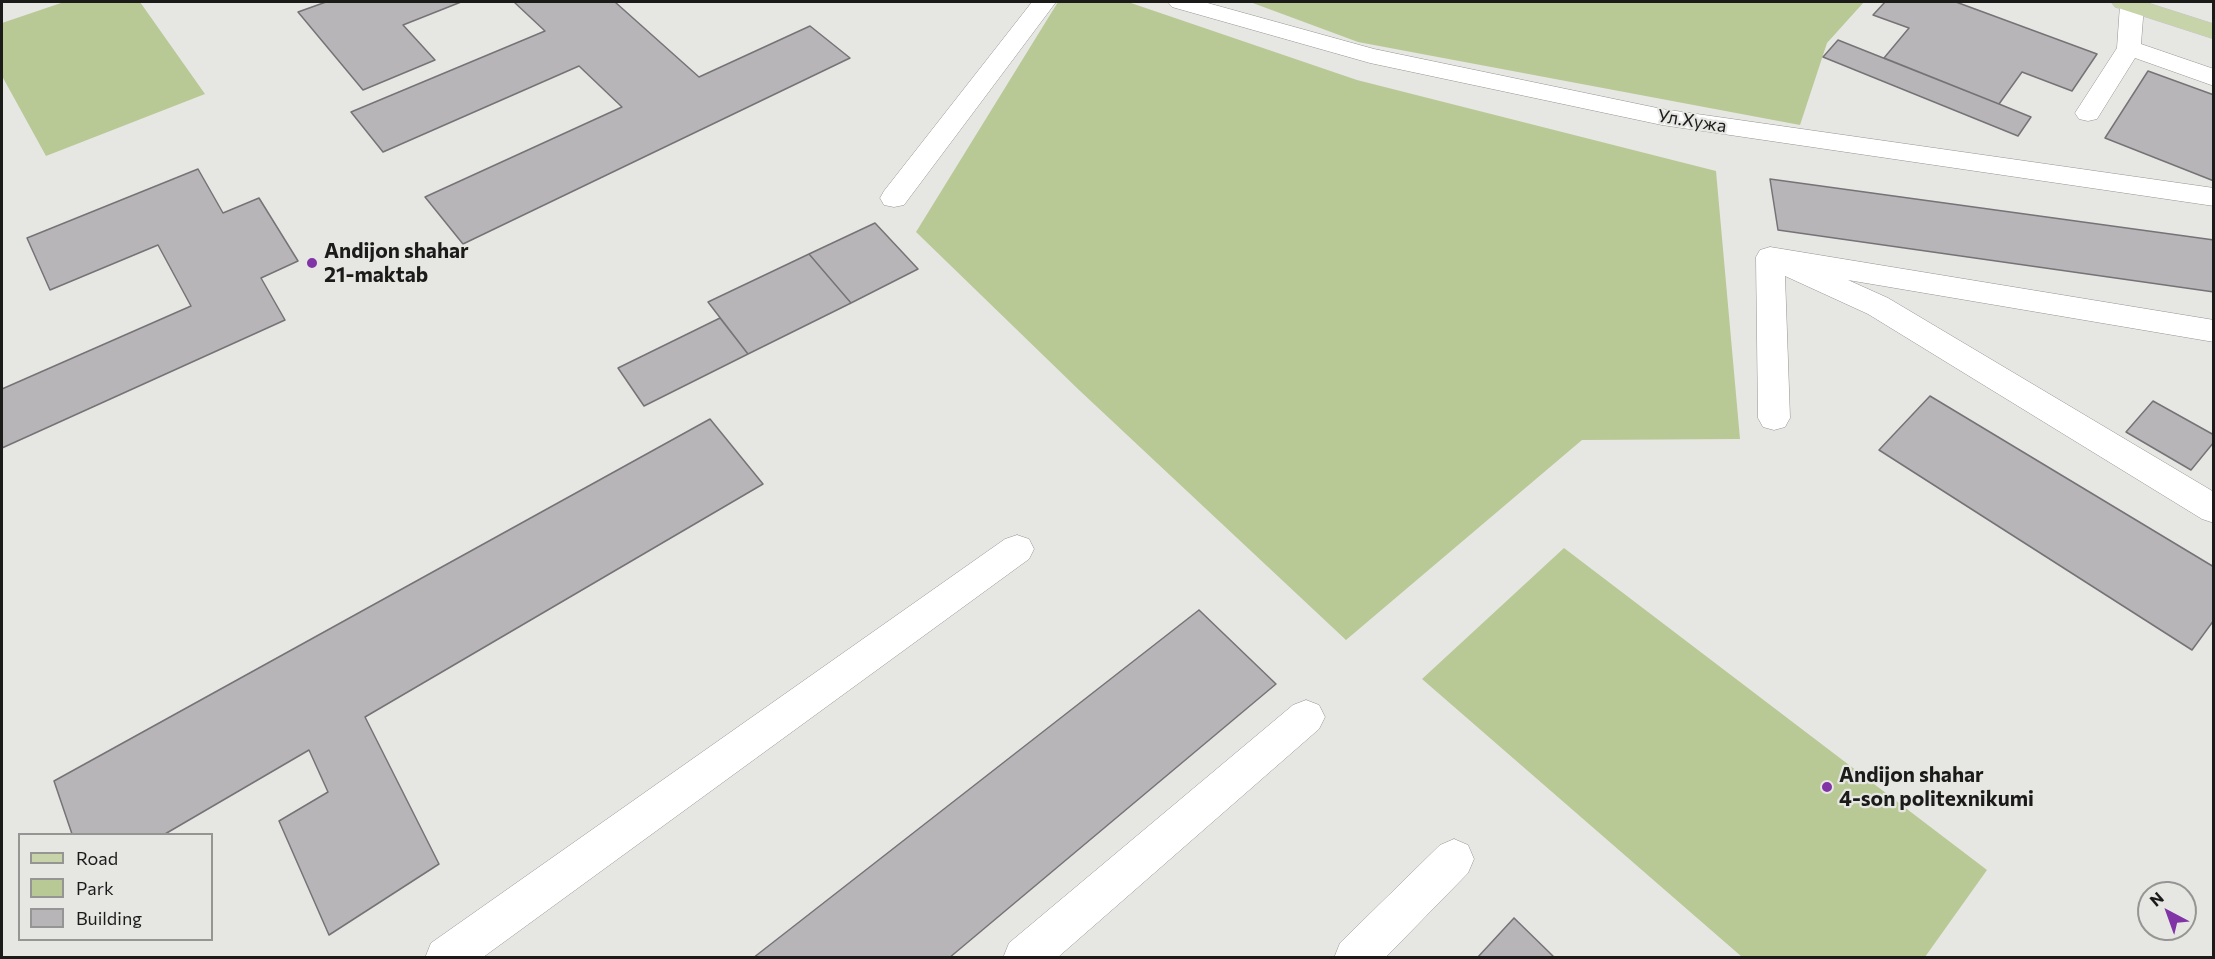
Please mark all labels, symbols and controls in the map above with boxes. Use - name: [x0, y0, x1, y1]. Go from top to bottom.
- street label: Ул.Хужа: [1656, 105, 1728, 137]
- place label: Andijon shahar 21-maktab: [324, 238, 469, 288]
- marker: Andijon shahar 21-maktab: [305, 256, 319, 270]
- place label: Andijon shahar 4-son politexnikumi: [1839, 762, 2034, 812]
- marker: Andijon shahar 4-son politexnikumi: [1820, 780, 1834, 794]
- legend: [18, 833, 213, 941]
- text: Road: [76, 847, 118, 869]
- text: Park: [76, 877, 114, 899]
- north arrow: [2137, 881, 2197, 941]
- text: N: [2145, 887, 2167, 910]
- text: Building: [76, 907, 142, 929]

